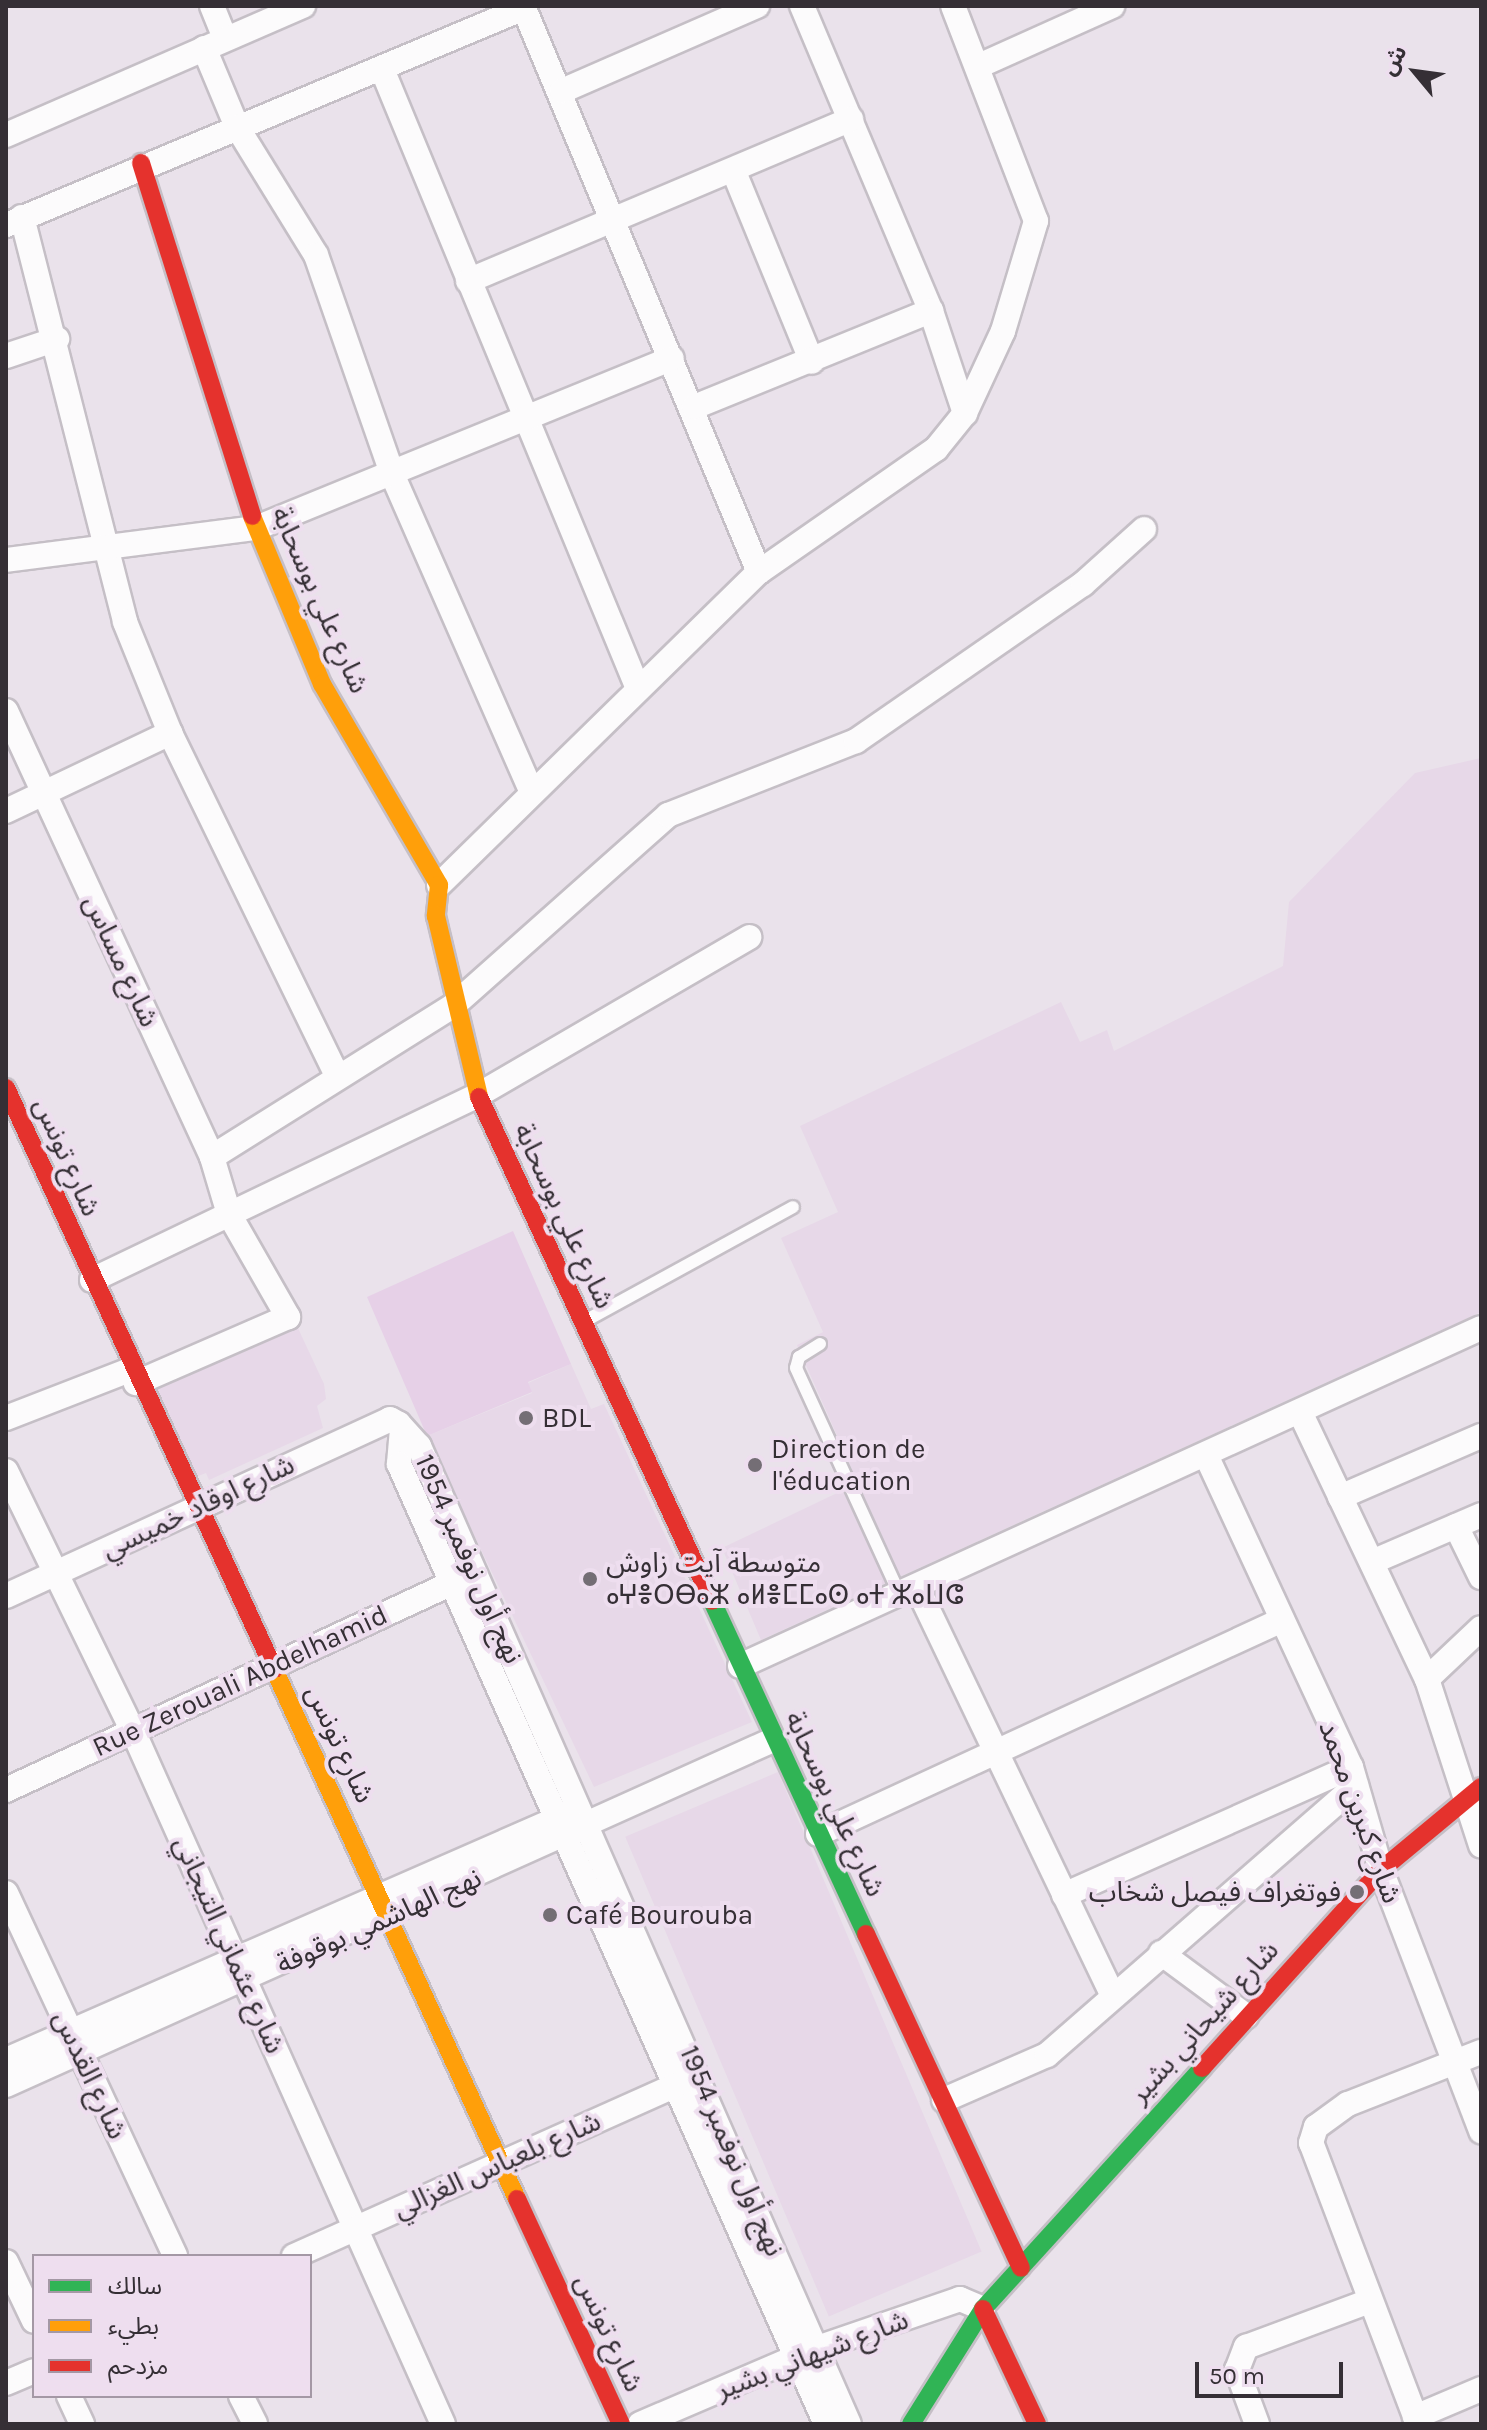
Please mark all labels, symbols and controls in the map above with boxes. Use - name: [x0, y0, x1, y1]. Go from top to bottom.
- north arrow: [1375, 32, 1455, 112]
- text: ش: [1375, 41, 1413, 80]
- street label: شارع علي بوسحابة: [264, 501, 376, 699]
- street label: شارع مساس: [76, 890, 166, 1032]
- street label: شارع تونس: [26, 1093, 108, 1221]
- street label: شارع علي بوسحابة: [506, 1118, 622, 1314]
- place label: BDL: [542, 1401, 591, 1435]
- marker: BDL: [517, 1409, 535, 1427]
- place label: Direction de l'éducation: [771, 1432, 925, 1498]
- street label: شارع اوقاد خميسي: [96, 1448, 300, 1566]
- street label: نهج أول نوفمبر 1954: [408, 1449, 530, 1669]
- marker: Direction de l'éducation: [746, 1456, 764, 1474]
- place label: متوسطة آيت زاوش ⴰⵖⴻⵔⴱⴰⵣ ⴰⵍⴻⵎⵎⴰⵙ ⴰⵜ ⵣⴰⵡⵛ: [606, 1546, 965, 1612]
- marker: متوسطة آيت زاوش ⴰⵖⴻⵔⴱⴰⵣ ⴰⵍⴻⵎⵎⴰⵙ ⴰⵜ ⵣⴰⵡⵛ: [581, 1570, 599, 1588]
- street label: Rue Zerouali Abdelhamid: [87, 1598, 393, 1764]
- street label: شارع تونس: [298, 1680, 382, 1808]
- street label: شارع علي بوسحابة: [777, 1706, 893, 1902]
- street label: شارع كبرين محمد: [1311, 1716, 1409, 1908]
- street label: شارع عثماني التيجاني: [166, 1831, 292, 2059]
- street label: نهج الهاشمي بوقوفة: [271, 1861, 487, 1981]
- place label: فوتغراف فيصل شخاب: [1089, 1875, 1341, 1909]
- marker: فوتغراف فيصل شخاب: [1348, 1883, 1366, 1901]
- place label: Café Bourouba: [566, 1898, 753, 1932]
- marker: Café Bourouba: [541, 1906, 559, 1924]
- street label: شارع شيحاني بشير: [1122, 1934, 1286, 2110]
- street label: شارع القدس: [46, 2005, 134, 2145]
- street label: نهج أول نوفمبر 1954: [672, 2041, 792, 2261]
- street label: شارع بلعباس الغزالي: [388, 2104, 606, 2226]
- legend: [32, 2254, 312, 2398]
- street label: شارع تونس: [567, 2269, 651, 2397]
- text: سالك: [108, 2272, 162, 2300]
- street label: شارع شيهاني بشير: [711, 2303, 913, 2407]
- text: بطيء: [108, 2312, 159, 2340]
- scale bar: [1199, 2346, 1347, 2396]
- text: مزدحم: [108, 2352, 168, 2380]
- text: 50 m: [1209, 2362, 1265, 2390]

